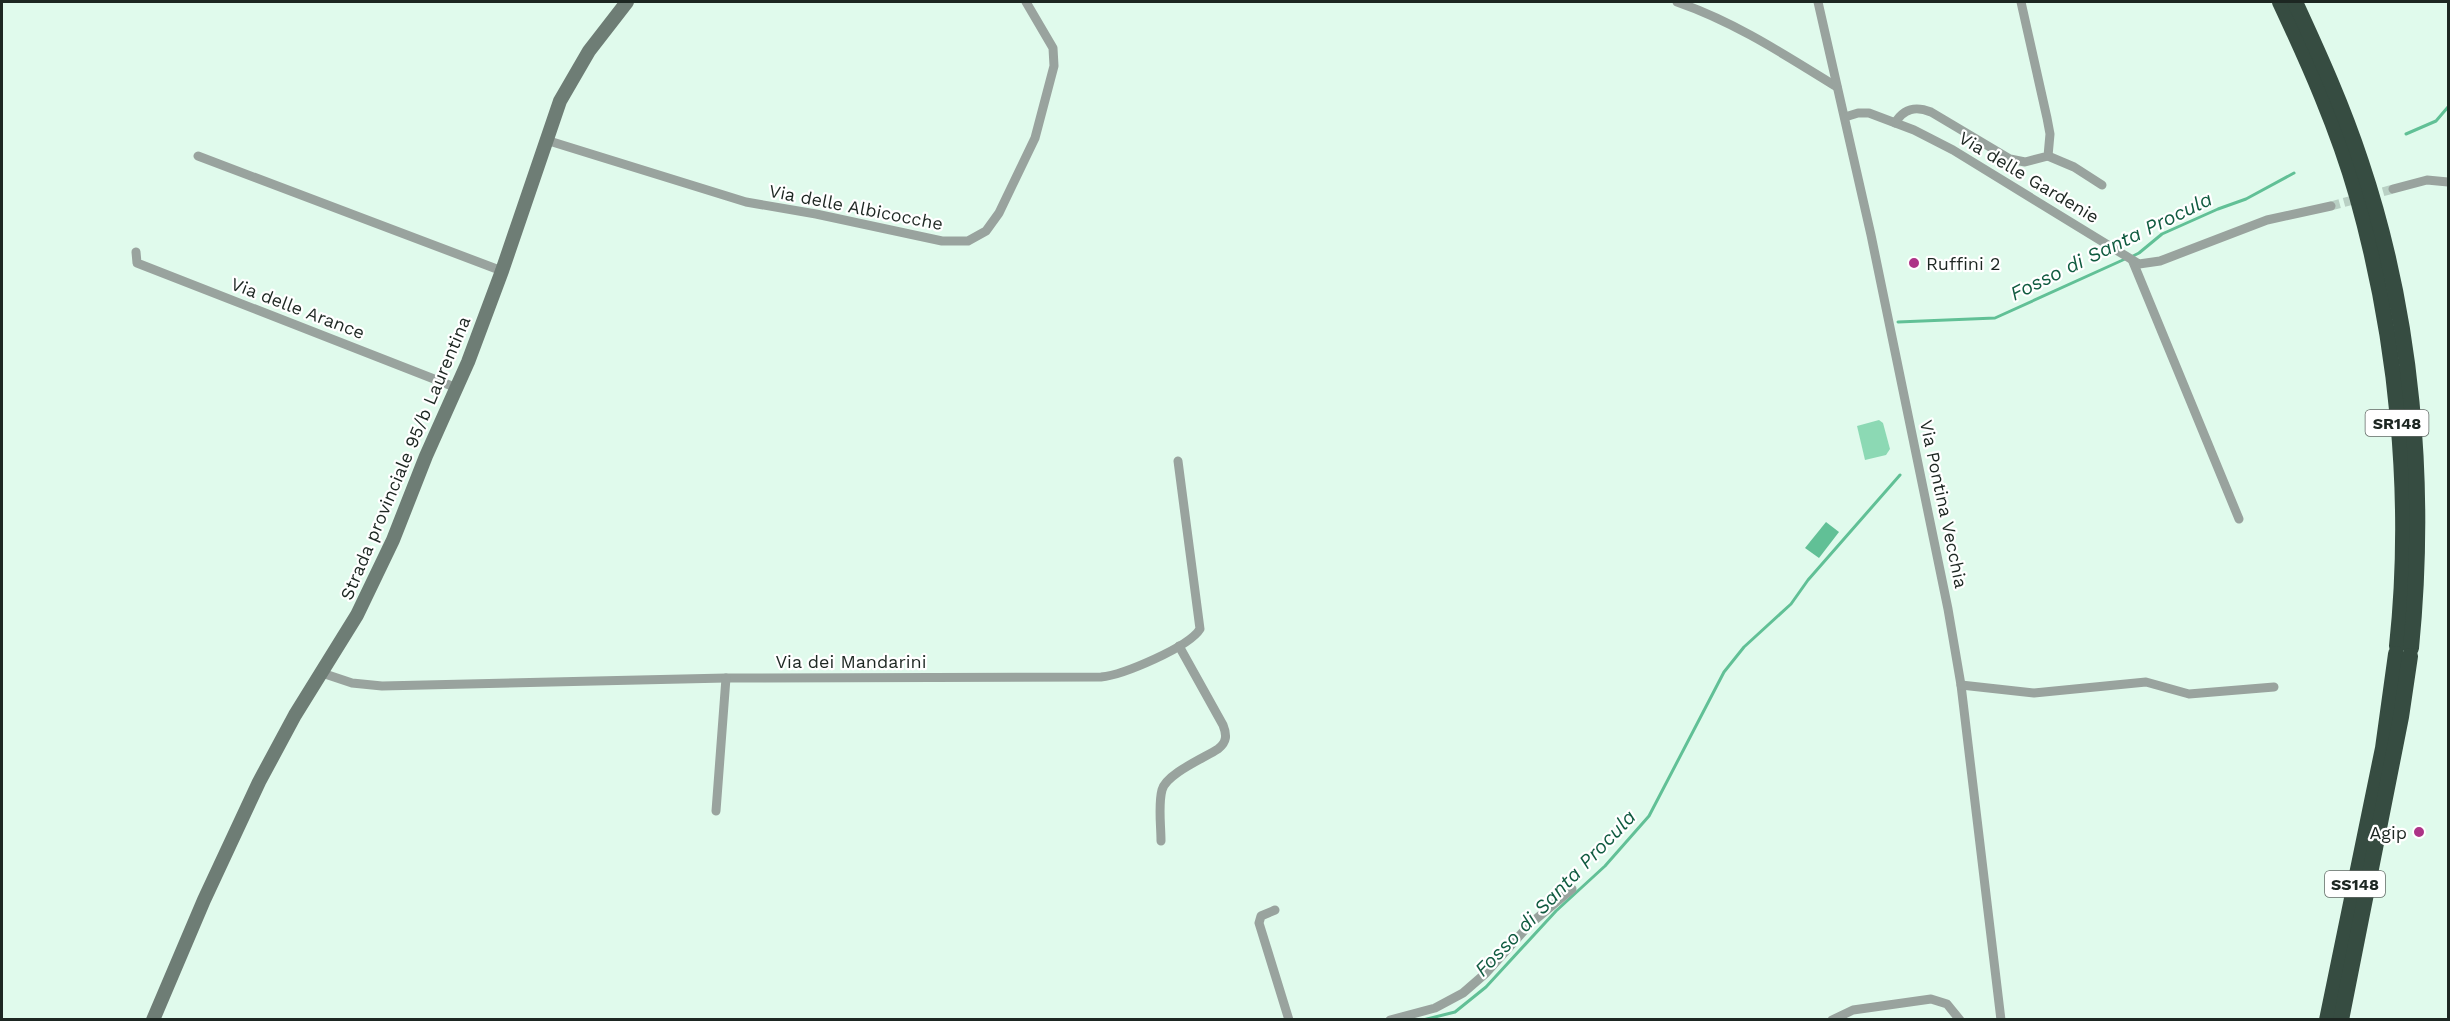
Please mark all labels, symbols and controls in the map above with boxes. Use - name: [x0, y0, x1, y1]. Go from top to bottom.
- street label: Via delle Gardenie: [1955, 127, 2103, 227]
- street label: Via delle Albicocche: [767, 180, 945, 234]
- water label: Fosso di Santa Procula: [2006, 187, 2216, 305]
- place label: Ruffini 2: [1926, 253, 2000, 274]
- marker: Ruffini 2: [1907, 256, 1921, 270]
- street label: Via delle Arance: [228, 273, 368, 343]
- street label: Strada provinciale 95/b Laurentina: [336, 313, 474, 603]
- road number: SR148: [2366, 410, 2428, 436]
- street label: Via Pontina Vecchia: [1916, 418, 1972, 590]
- street label: Via dei Mandarini: [775, 651, 927, 672]
- water label: Fosso di Santa Procula: [1469, 805, 1641, 981]
- place label: Agip: [2369, 822, 2407, 843]
- marker: Agip: [2412, 825, 2426, 839]
- road number: SS148: [2325, 871, 2385, 897]

